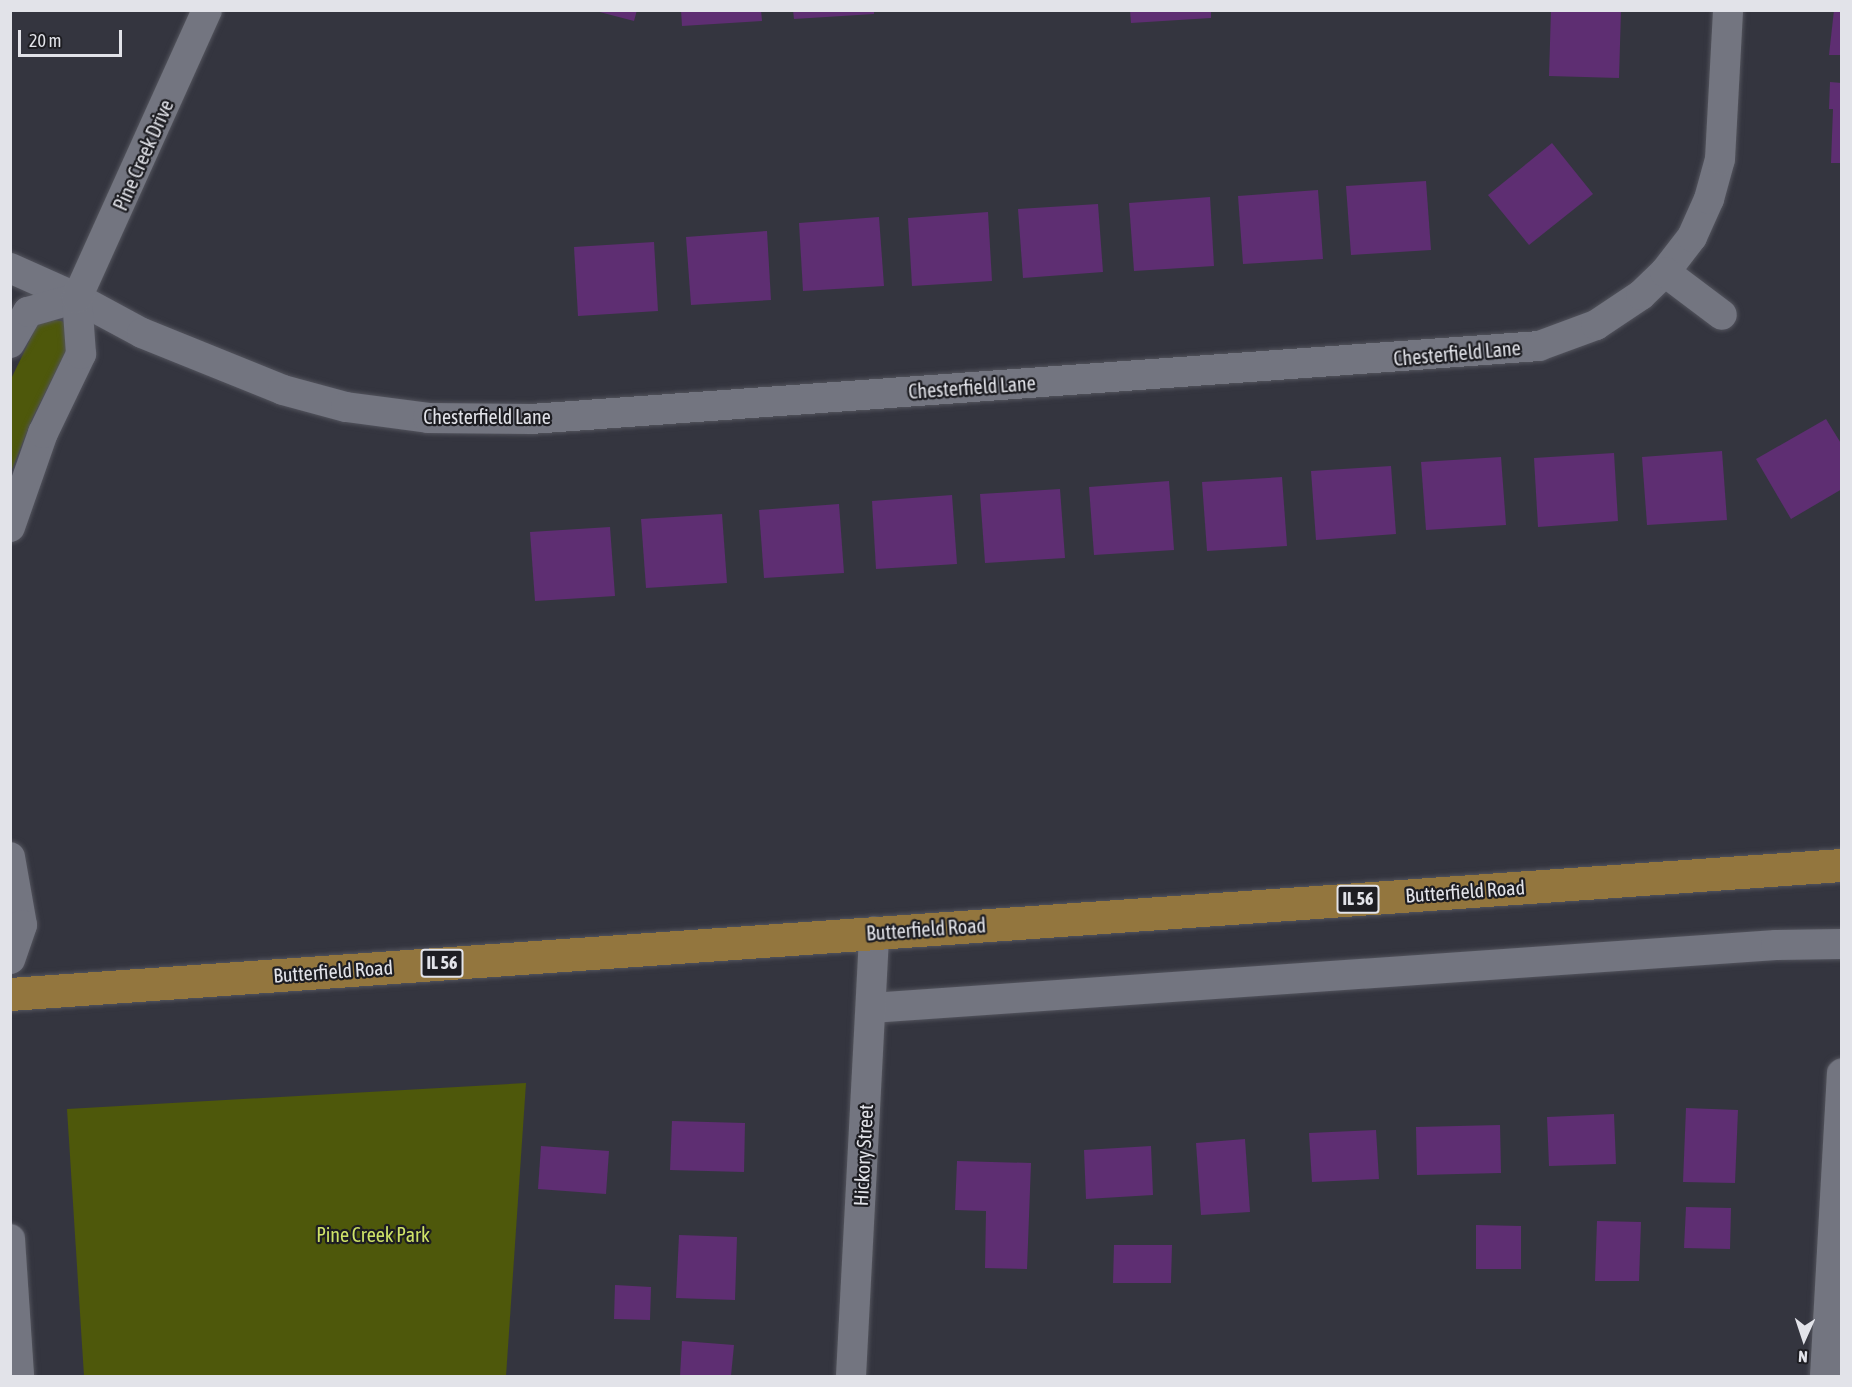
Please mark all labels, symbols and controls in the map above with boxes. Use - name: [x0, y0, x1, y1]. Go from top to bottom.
- scale bar: [21, 18, 124, 56]
- text: 20 m: [29, 30, 61, 51]
- street label: Pine Creek Drive: [108, 96, 178, 214]
- street label: Chesterfield Lane: [1392, 335, 1522, 371]
- street label: Chesterfield Lane: [908, 371, 1036, 403]
- street label: Chesterfield Lane: [423, 404, 551, 428]
- street label: Butterfield Road: [1404, 875, 1526, 907]
- road number: IL 56: [1336, 884, 1380, 914]
- street label: Butterfield Road: [865, 913, 987, 945]
- road number: IL 56: [420, 948, 464, 978]
- street label: Butterfield Road: [272, 955, 394, 987]
- street label: Hickory Street: [848, 1103, 878, 1207]
- park label: Pine Creek Park: [316, 1222, 430, 1246]
- north arrow: [1774, 1309, 1834, 1369]
- text: N: [1798, 1348, 1808, 1366]

